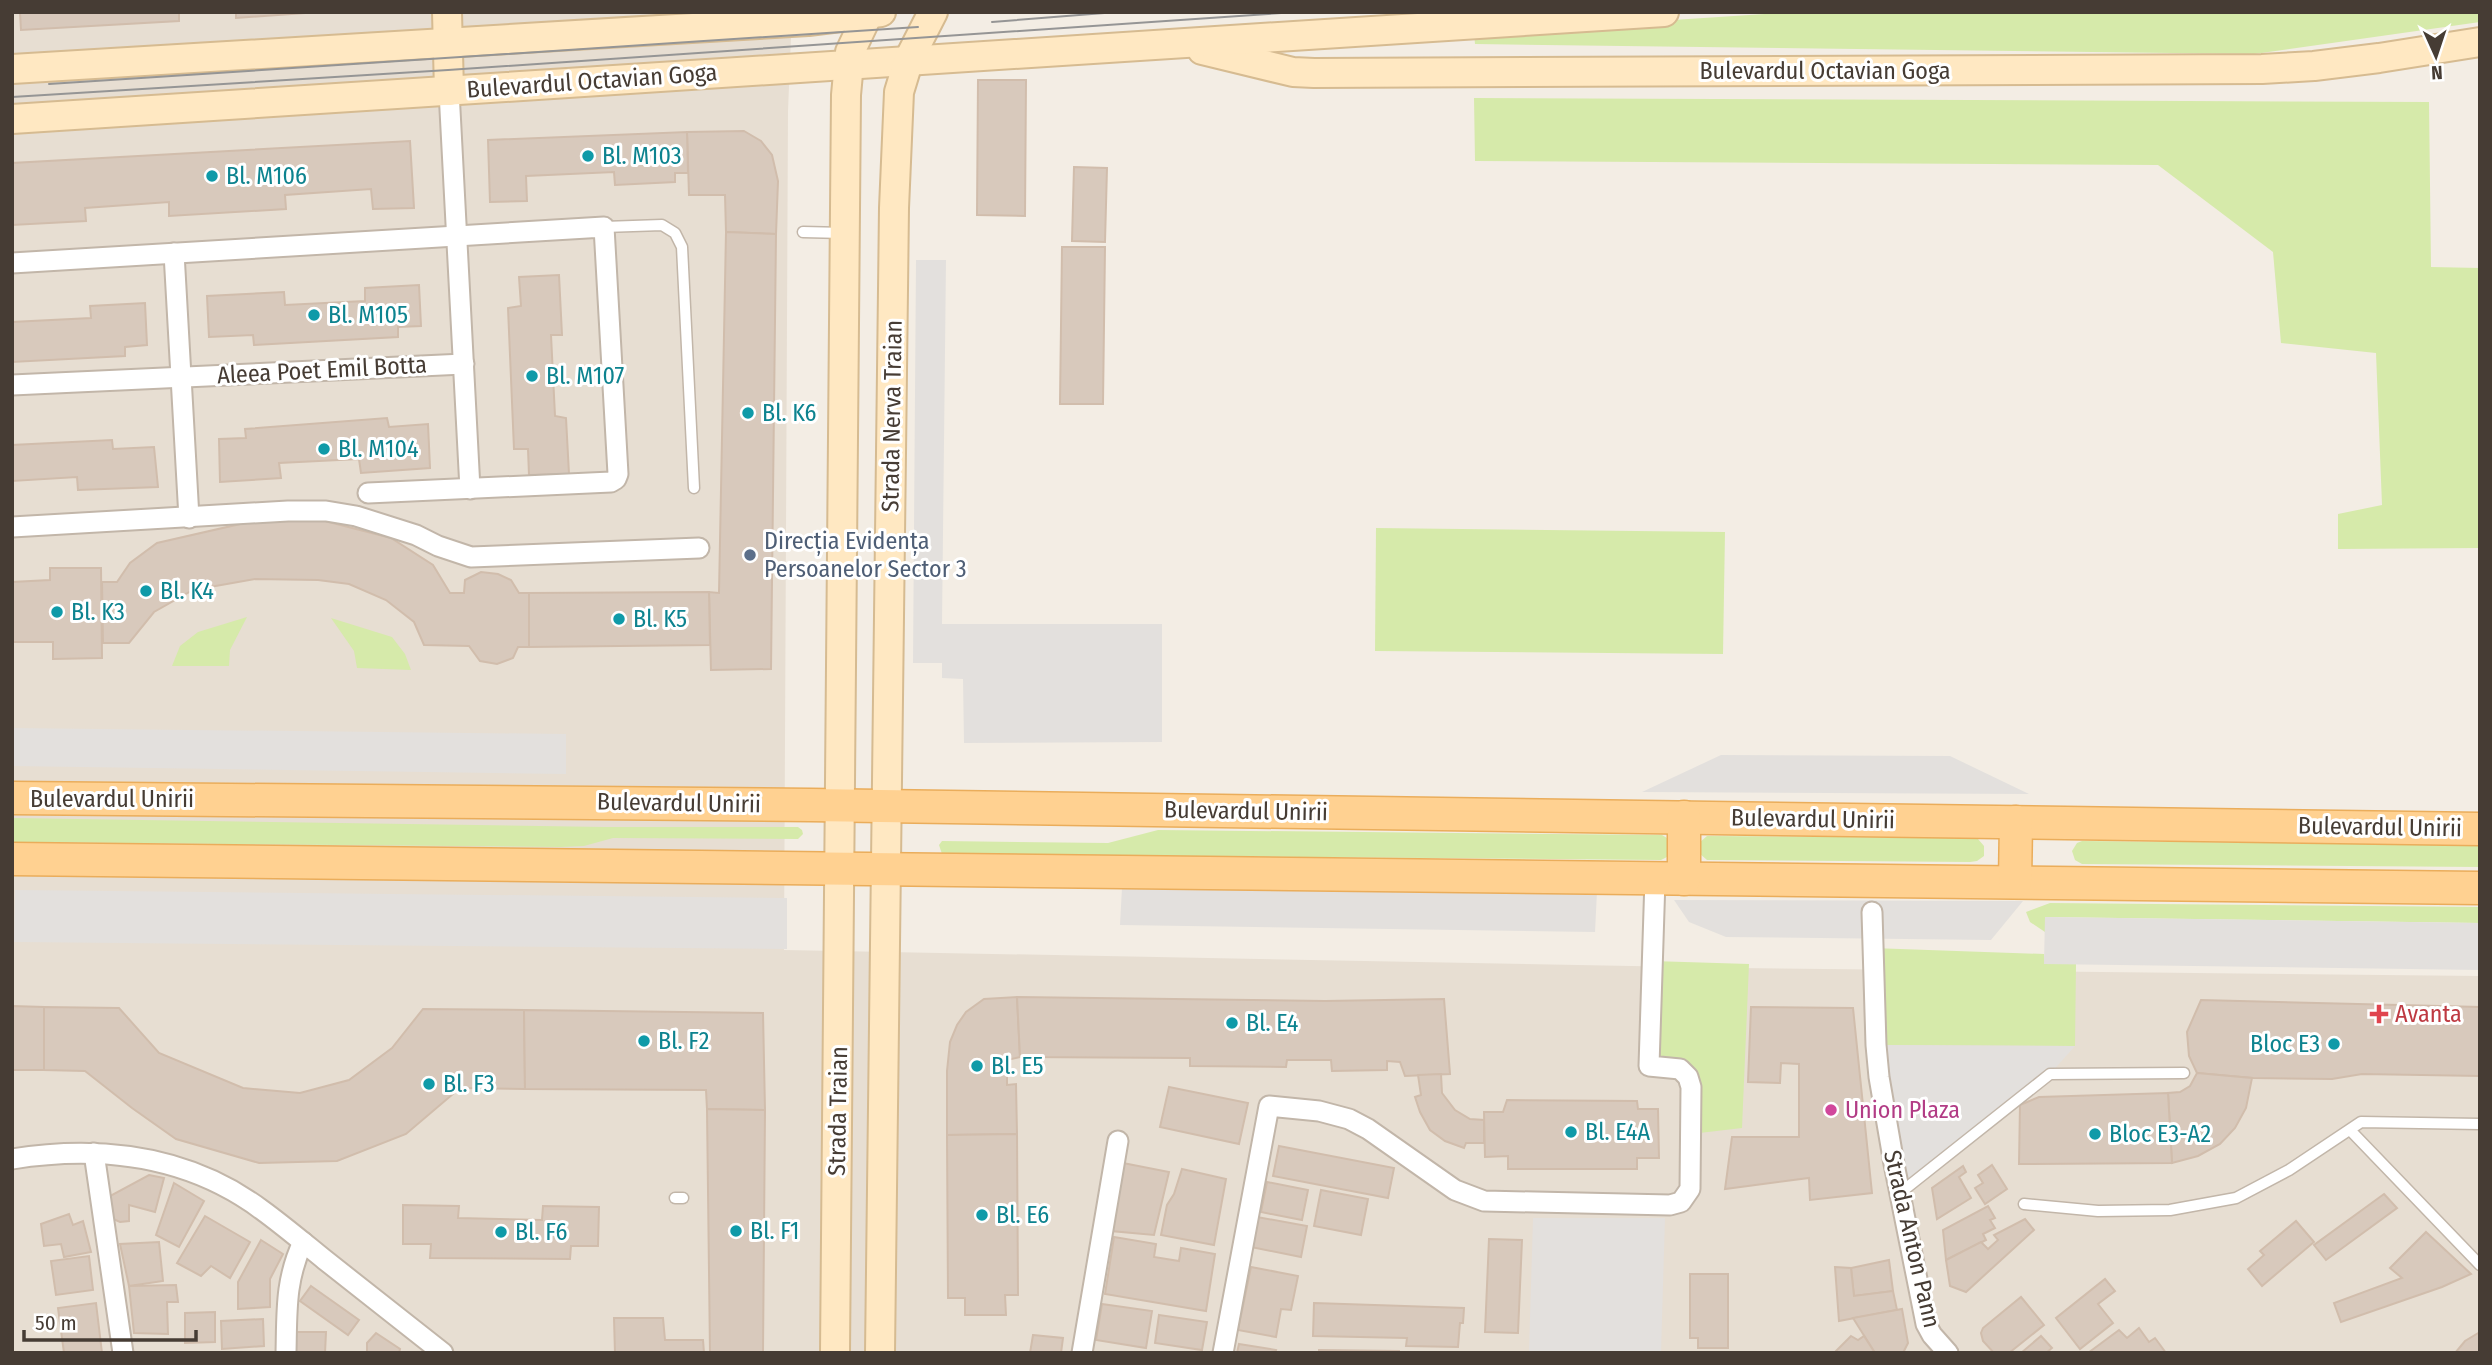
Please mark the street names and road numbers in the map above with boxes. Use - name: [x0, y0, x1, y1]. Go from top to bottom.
- street label: Bulevardul Octavian Goga: [1699, 57, 1951, 85]
- street label: Bulevardul Octavian Goga: [466, 58, 718, 104]
- street label: Strada Nerva Traian: [876, 320, 908, 512]
- street label: Aleea Poet Emil Botta: [216, 351, 428, 389]
- street label: Bulevardul Unirii: [30, 785, 194, 813]
- street label: Bulevardul Unirii: [597, 788, 761, 818]
- street label: Bulevardul Unirii: [1164, 796, 1328, 826]
- street label: Bulevardul Unirii: [1731, 804, 1895, 834]
- street label: Bulevardul Unirii: [2298, 812, 2462, 842]
- street label: Strada Traian: [823, 1046, 853, 1176]
- street label: Strada Anton Pann: [1878, 1147, 1946, 1331]

